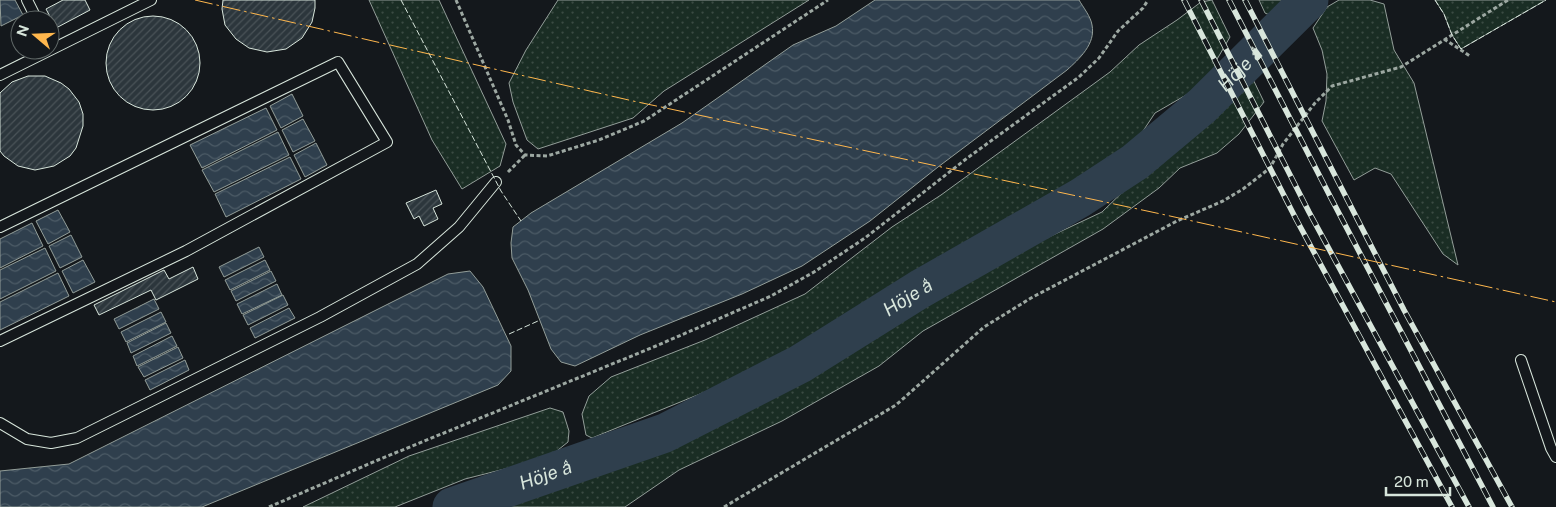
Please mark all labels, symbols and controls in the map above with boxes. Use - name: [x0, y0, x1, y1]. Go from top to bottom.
- north arrow: [10, 10, 60, 60]
- text: N: [13, 23, 32, 39]
- water label: Höje å: [1213, 42, 1267, 95]
- water label: Höje å: [879, 273, 936, 320]
- water label: Höje å: [516, 455, 575, 494]
- scale bar: [1386, 464, 1450, 496]
- text: 20 m: [1394, 473, 1429, 490]

